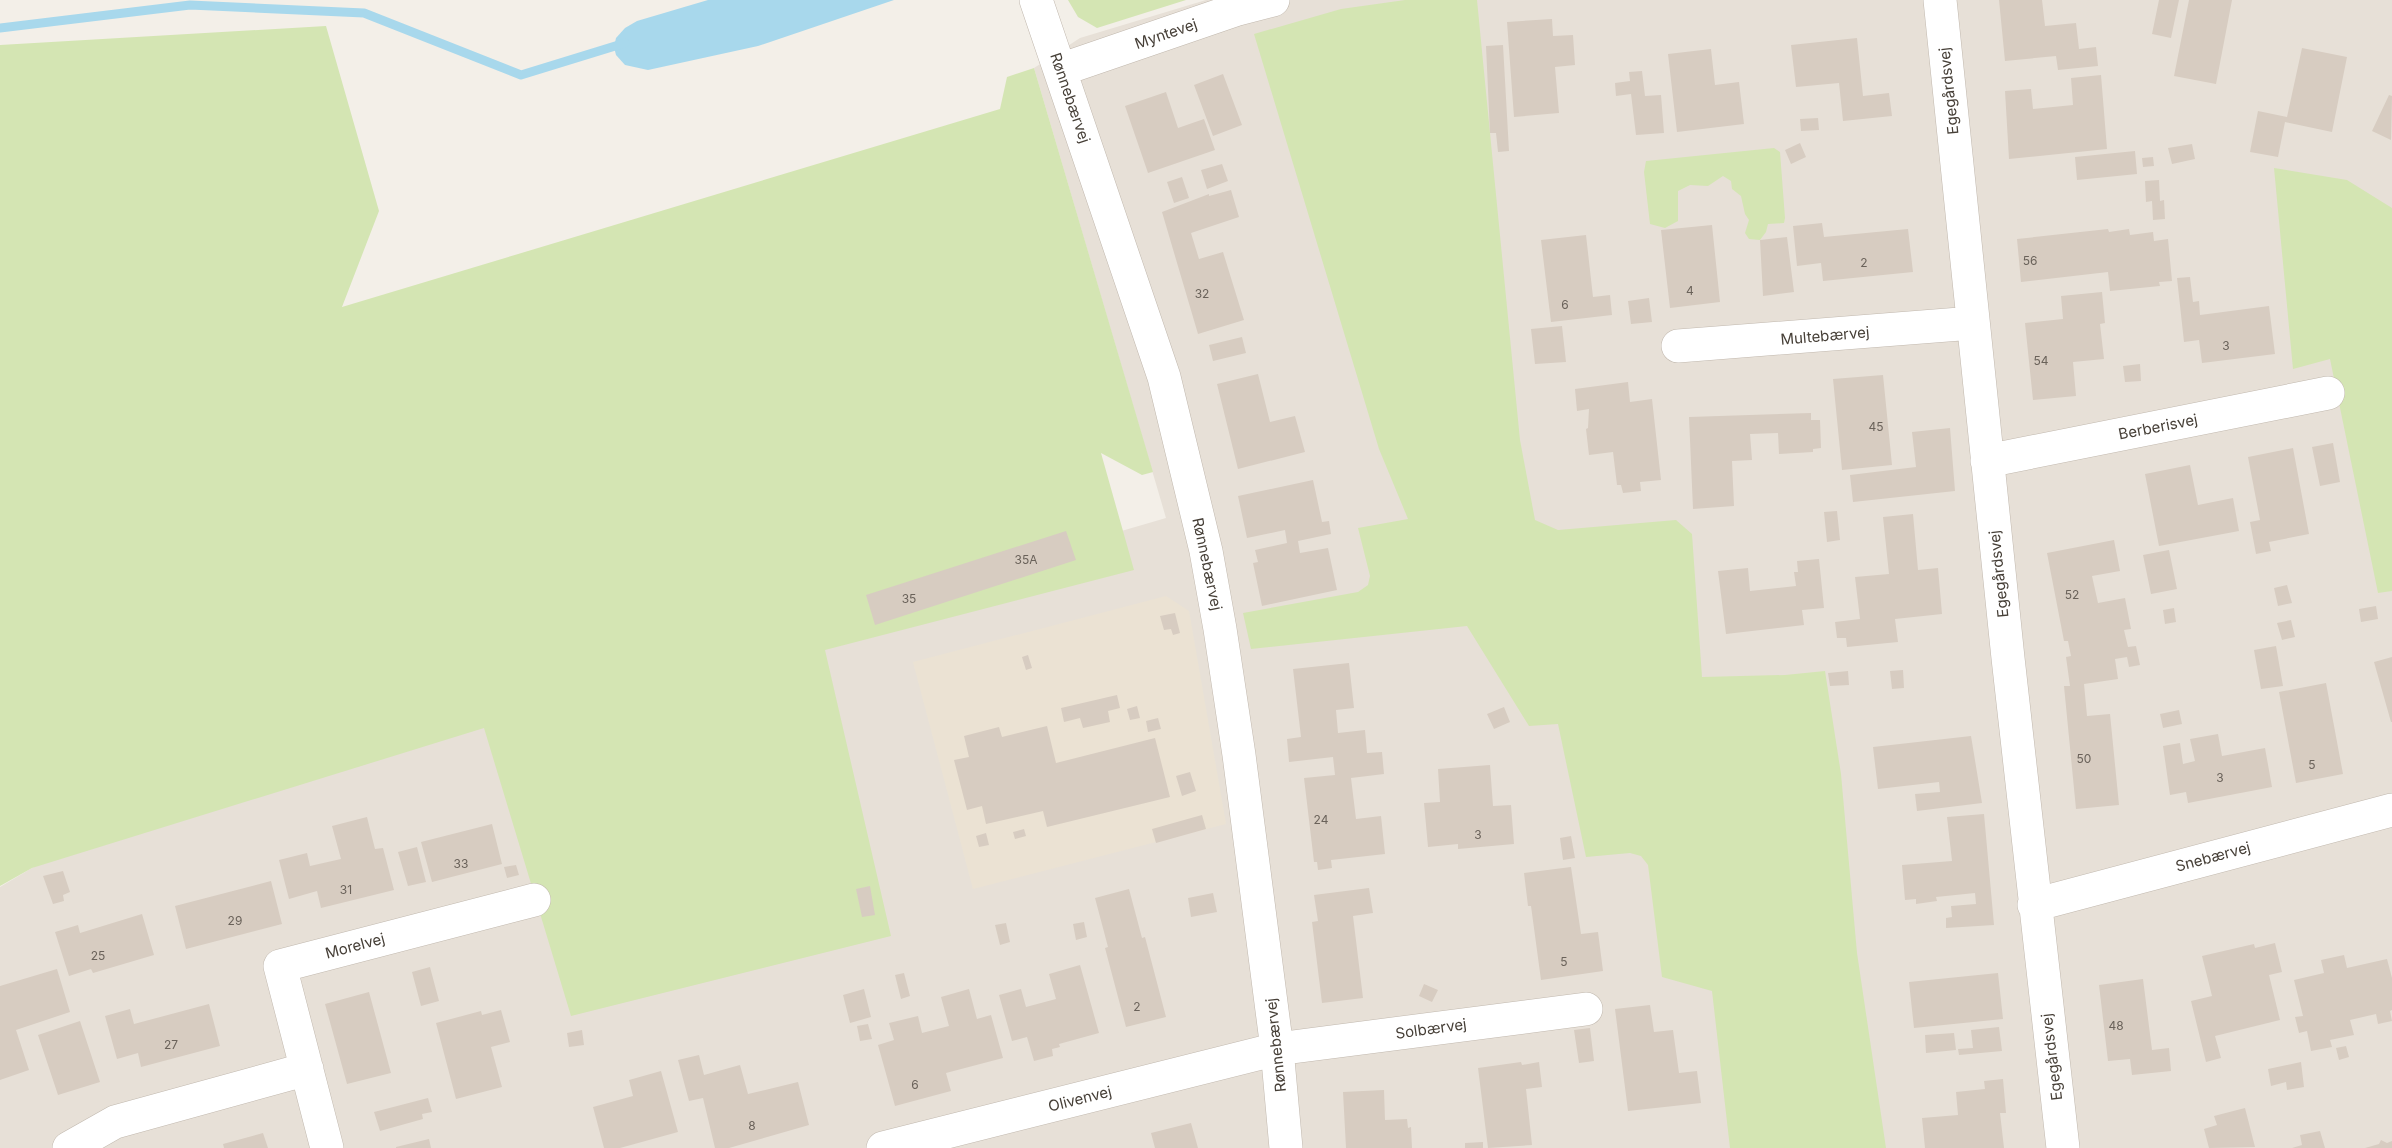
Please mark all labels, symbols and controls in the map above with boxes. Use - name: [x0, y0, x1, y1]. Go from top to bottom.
- street label: Myntevej: [1132, 14, 1199, 53]
- street label: Egegårdsvej: [1934, 46, 1963, 136]
- street label: Rønnebærvej: [1046, 50, 1095, 146]
- house number: 56: [2023, 253, 2037, 268]
- house number: 2: [1860, 255, 1868, 270]
- house number: 4: [1686, 283, 1694, 298]
- house number: 32: [1195, 286, 1209, 301]
- house number: 6: [1561, 297, 1569, 312]
- street label: Multebærvej: [1780, 322, 1870, 349]
- house number: 3: [2222, 338, 2230, 353]
- house number: 54: [2033, 353, 2049, 368]
- street label: Berberisvej: [2117, 410, 2199, 443]
- house number: 45: [1868, 419, 1884, 434]
- street label: Rønnebærvej: [1188, 516, 1227, 612]
- street label: Egegårdsvej: [1984, 529, 2013, 619]
- house number: 35A: [1015, 552, 1038, 567]
- house number: 52: [2065, 587, 2079, 602]
- house number: 35: [902, 591, 916, 606]
- house number: 50: [2077, 751, 2091, 766]
- house number: 5: [2308, 757, 2316, 772]
- house number: 3: [2216, 770, 2224, 785]
- house number: 24: [1314, 812, 1329, 827]
- house number: 3: [1474, 827, 1482, 842]
- street label: Snebærvej: [2173, 837, 2252, 876]
- house number: 33: [454, 856, 468, 871]
- house number: 31: [340, 882, 352, 897]
- house number: 29: [228, 913, 242, 928]
- street label: Morelvej: [323, 928, 387, 963]
- house number: 25: [91, 948, 105, 963]
- house number: 5: [1560, 954, 1568, 969]
- street label: Rønnebærvej: [1261, 997, 1290, 1093]
- house number: 2: [1133, 999, 1141, 1014]
- street label: Egegårdsvej: [2037, 1012, 2066, 1102]
- street label: Solbærvej: [1394, 1014, 1468, 1043]
- house number: 48: [2108, 1018, 2124, 1033]
- house number: 27: [164, 1037, 178, 1052]
- house number: 6: [911, 1077, 919, 1092]
- street label: Olivenvej: [1046, 1081, 1114, 1116]
- house number: 8: [748, 1118, 756, 1133]

